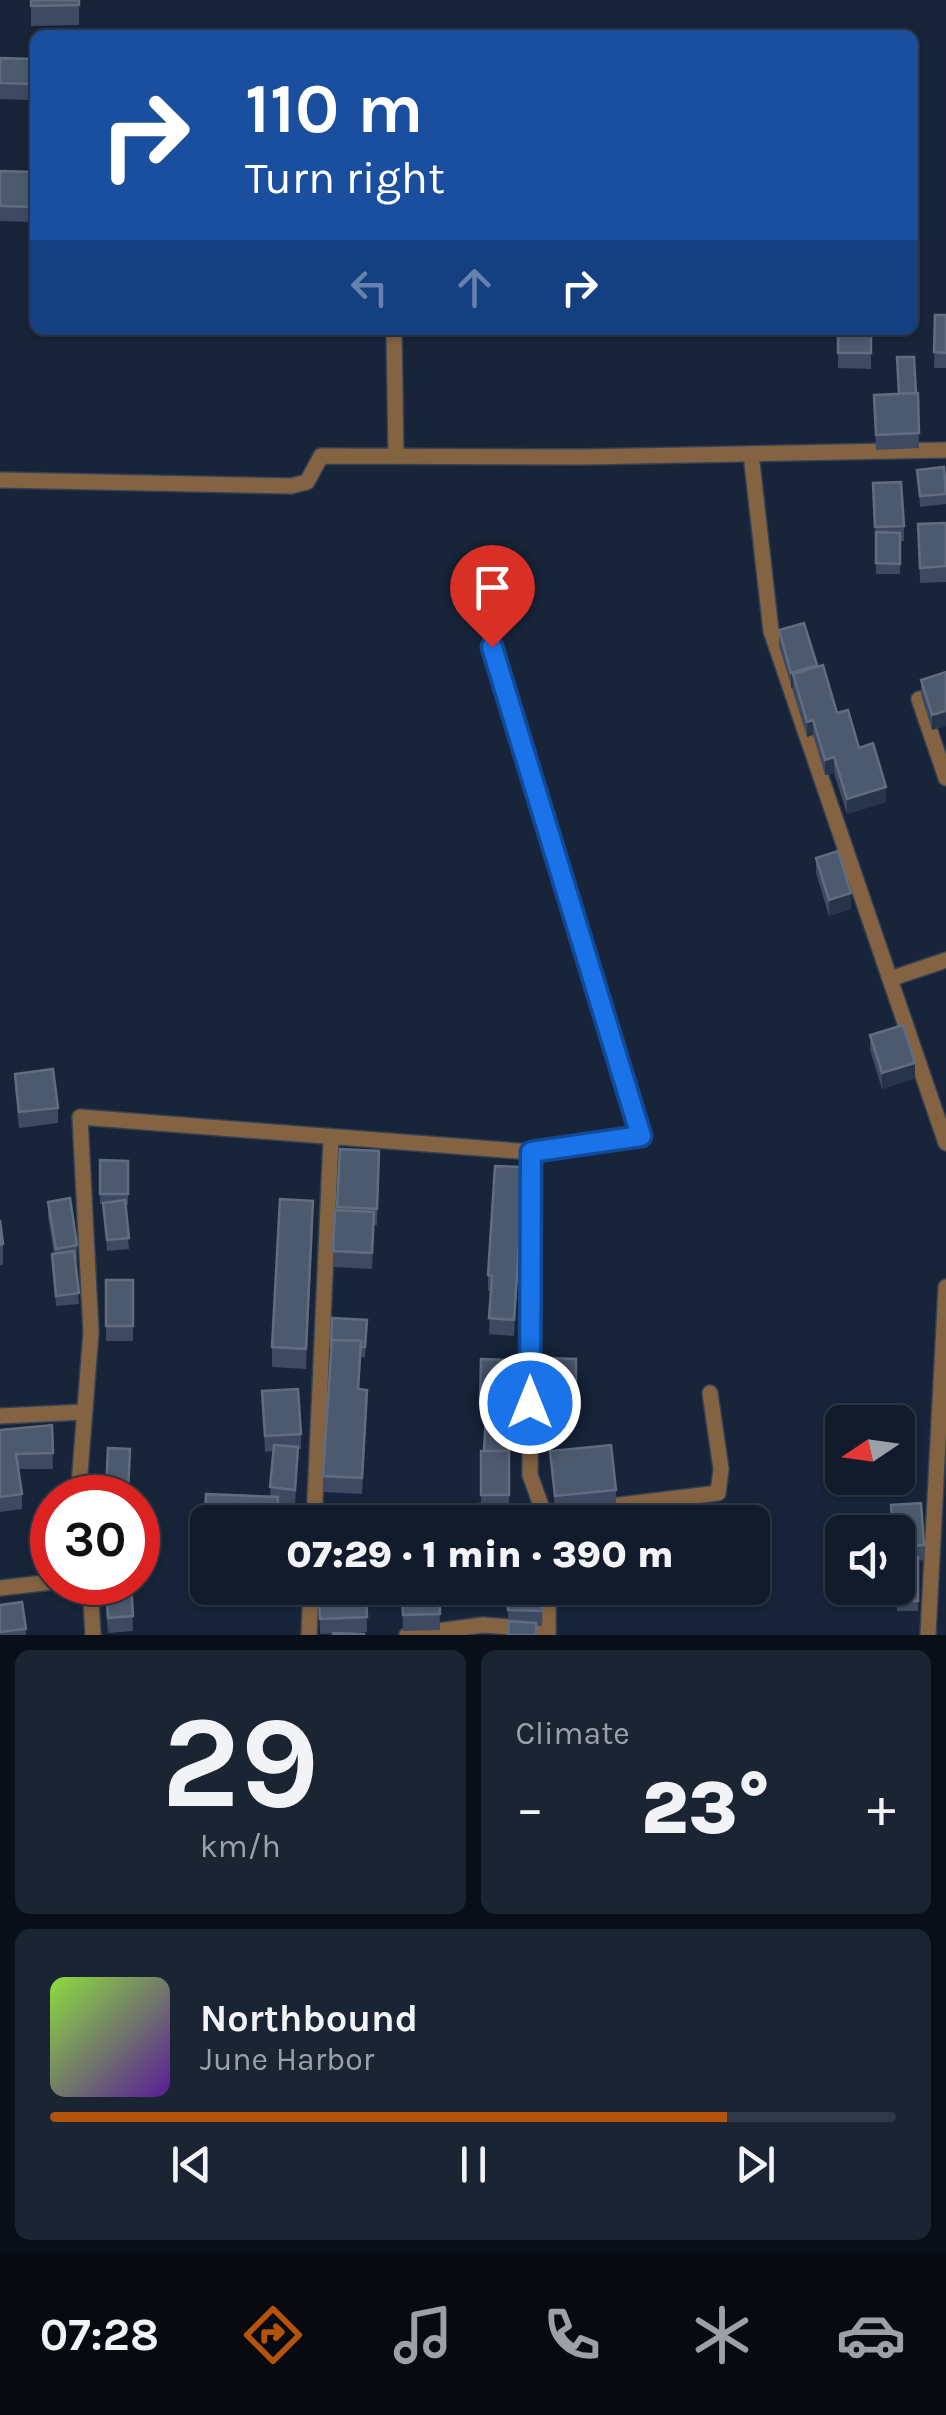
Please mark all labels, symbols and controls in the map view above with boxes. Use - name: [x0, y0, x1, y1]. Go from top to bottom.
- text: 110 m: [245, 68, 423, 150]
- icon: right: [80, 70, 210, 200]
- text: Turn right: [245, 152, 445, 204]
- icon: left: [342, 260, 397, 315]
- icon: ahead: [447, 260, 502, 315]
- icon: right: [552, 260, 607, 315]
- pin: [450, 545, 535, 648]
- icon: arrive: [465, 560, 520, 615]
- position arrow: [478, 1351, 582, 1455]
- north arrow: [825, 1405, 915, 1495]
- map controls: [825, 1405, 915, 1605]
- speed limit sign: 30: [30, 1475, 160, 1605]
- button: sound: [825, 1515, 915, 1605]
- text: 07:29 · 1 min · 390 m: [286, 1532, 674, 1577]
- text: 29: [161, 1687, 319, 1839]
- text: Climate: [516, 1715, 630, 1752]
- text: 23°: [641, 1764, 770, 1852]
- text: −: [516, 1776, 544, 1840]
- text: +: [867, 1776, 896, 1840]
- text: km/h: [200, 1828, 281, 1865]
- text: Northbound: [200, 1996, 418, 2041]
- text: June Harbor: [200, 2041, 374, 2078]
- icon: previous: [164, 2137, 219, 2192]
- icon: pause: [446, 2137, 501, 2192]
- icon: next: [728, 2137, 783, 2192]
- icon: directions: [238, 2300, 308, 2370]
- icon: music: [388, 2300, 458, 2370]
- icon: phone: [537, 2300, 607, 2370]
- icon: climate: [687, 2300, 757, 2370]
- icon: car: [836, 2300, 906, 2370]
- text: 07:28: [40, 2309, 159, 2361]

